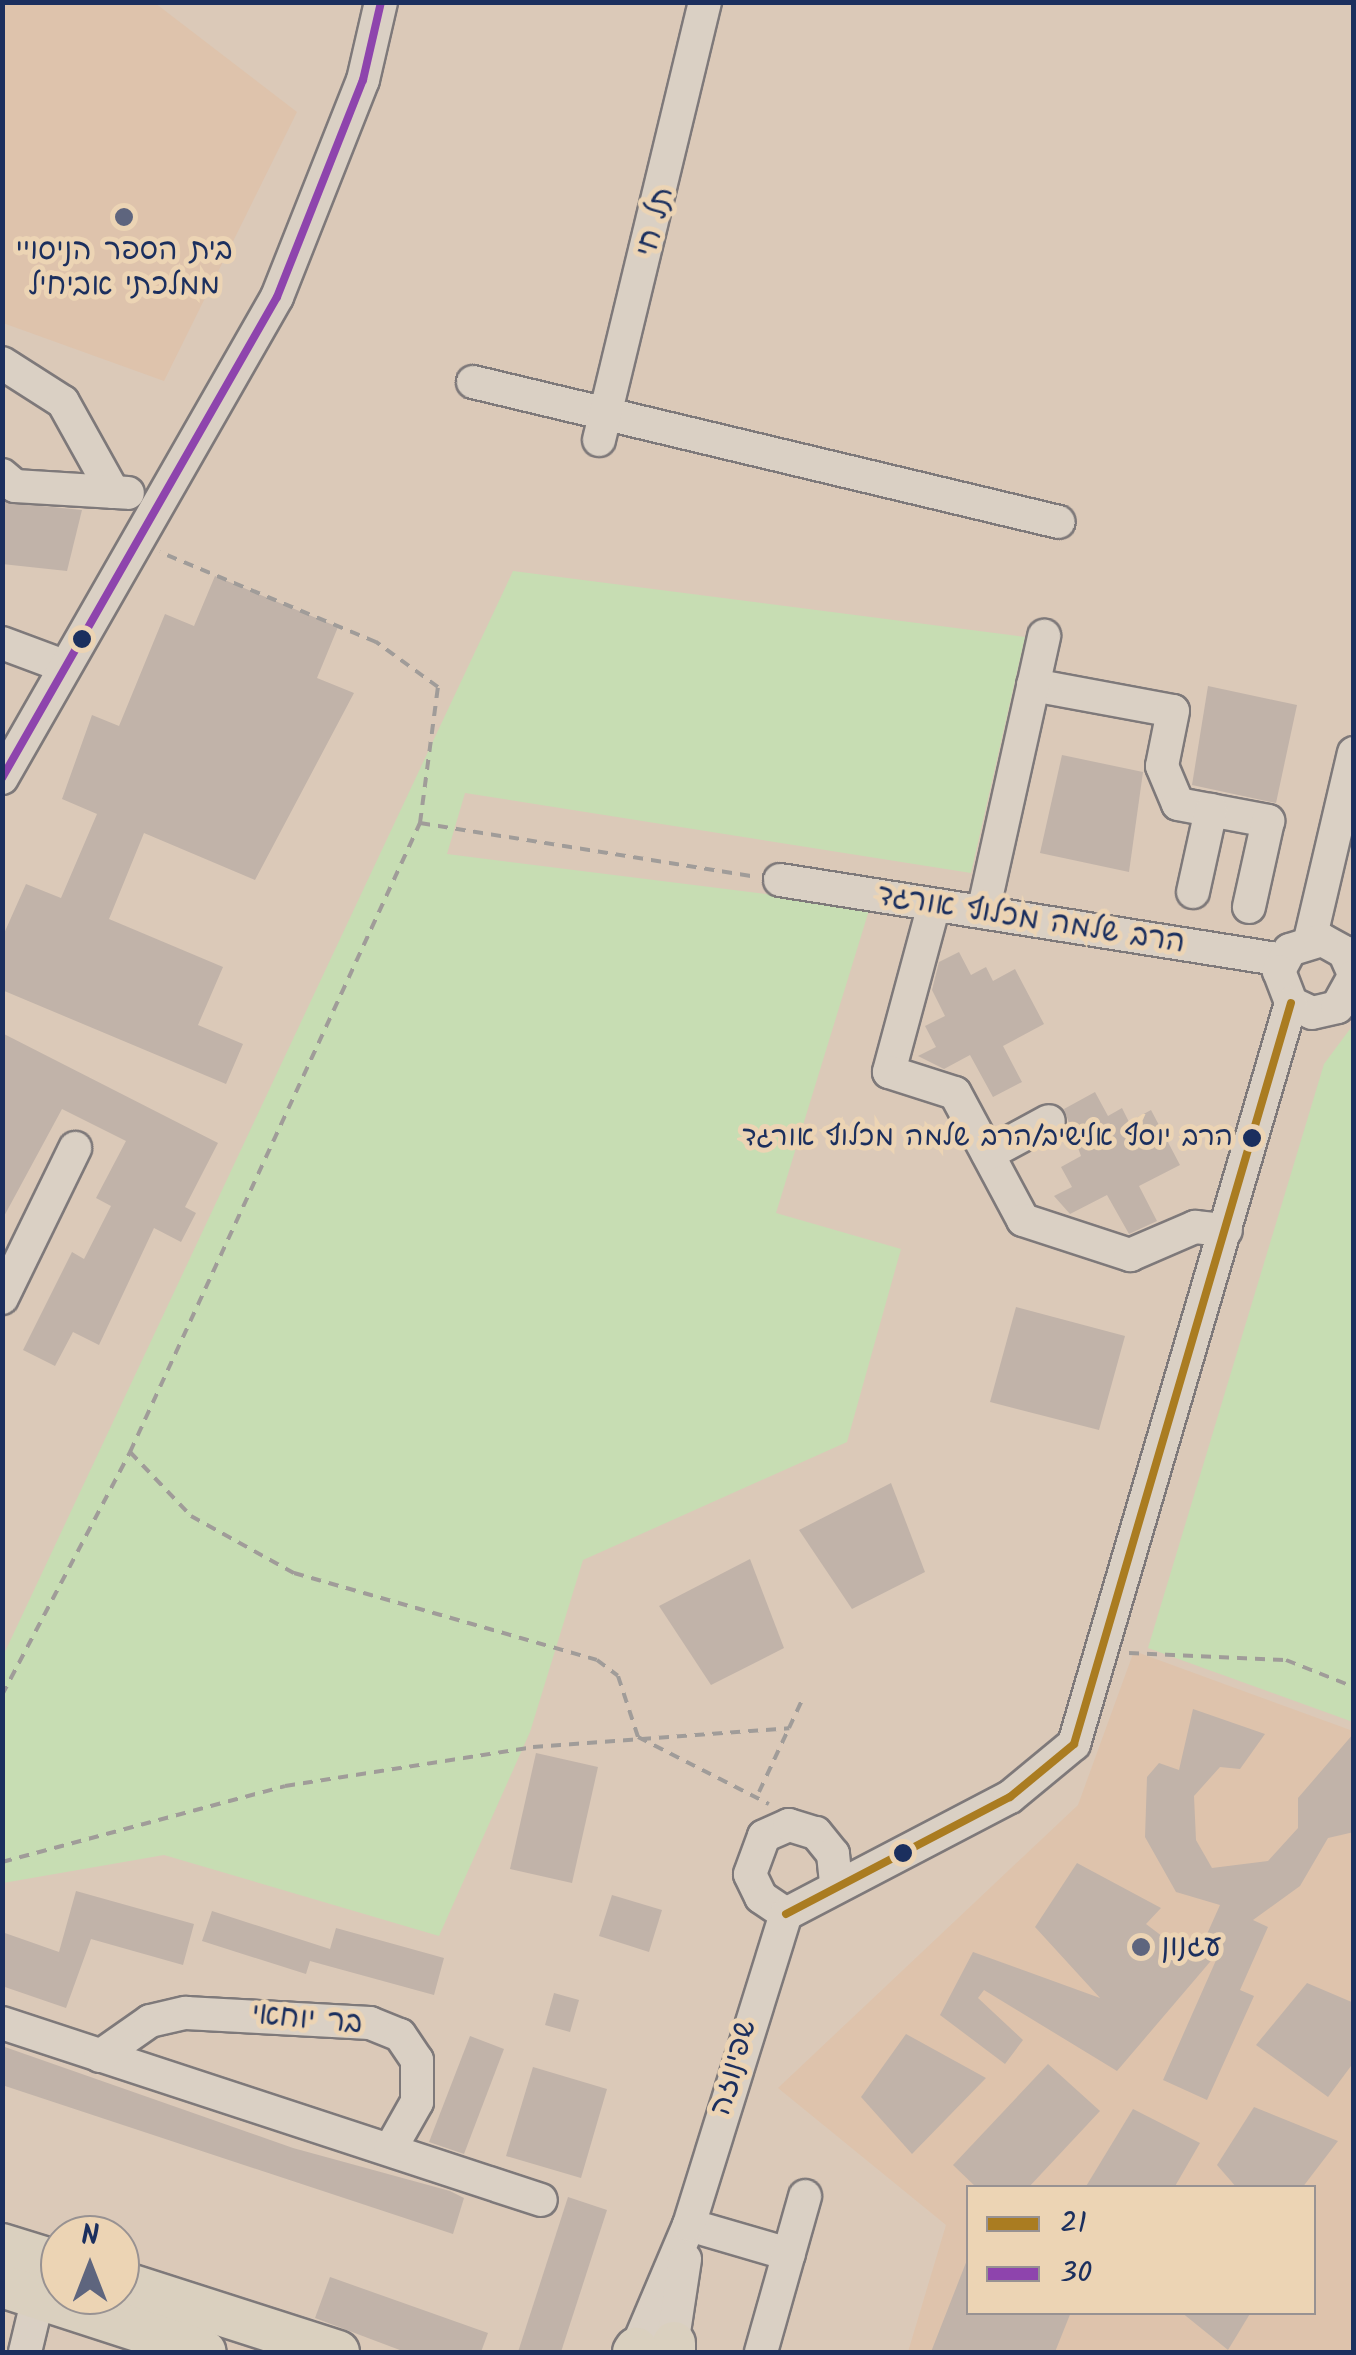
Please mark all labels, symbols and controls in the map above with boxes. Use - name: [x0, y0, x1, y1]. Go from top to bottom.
- street label: תל חי: [629, 183, 683, 261]
- marker: בית הספר הניסויי ממלכתי אביחיל: [113, 206, 135, 228]
- place label: בית הספר הניסויי ממלכתי אביחיל: [15, 233, 233, 304]
- unlabelled marker: [72, 629, 92, 649]
- street label: הרב שלמה מכלוף אורגד: [875, 878, 1187, 962]
- place label: הרב יוסף אלישיב/הרב שלמה מכלוף אורגד: [742, 1121, 1233, 1155]
- marker: הרב יוסף אלישיב/הרב שלמה מכלוף אורגד: [1242, 1128, 1262, 1148]
- unlabelled marker: [893, 1843, 913, 1863]
- place label: עגנון: [1161, 1929, 1221, 1965]
- marker: עגנון: [1130, 1936, 1152, 1958]
- street label: בר יוחאי: [250, 1997, 364, 2043]
- street label: שפינוזה: [703, 2016, 765, 2120]
- legend: [966, 2185, 1316, 2315]
- text: 21: [1060, 2200, 1087, 2248]
- text: N: [81, 2214, 99, 2259]
- north arrow: [40, 2215, 140, 2315]
- text: 30: [1060, 2250, 1092, 2298]

